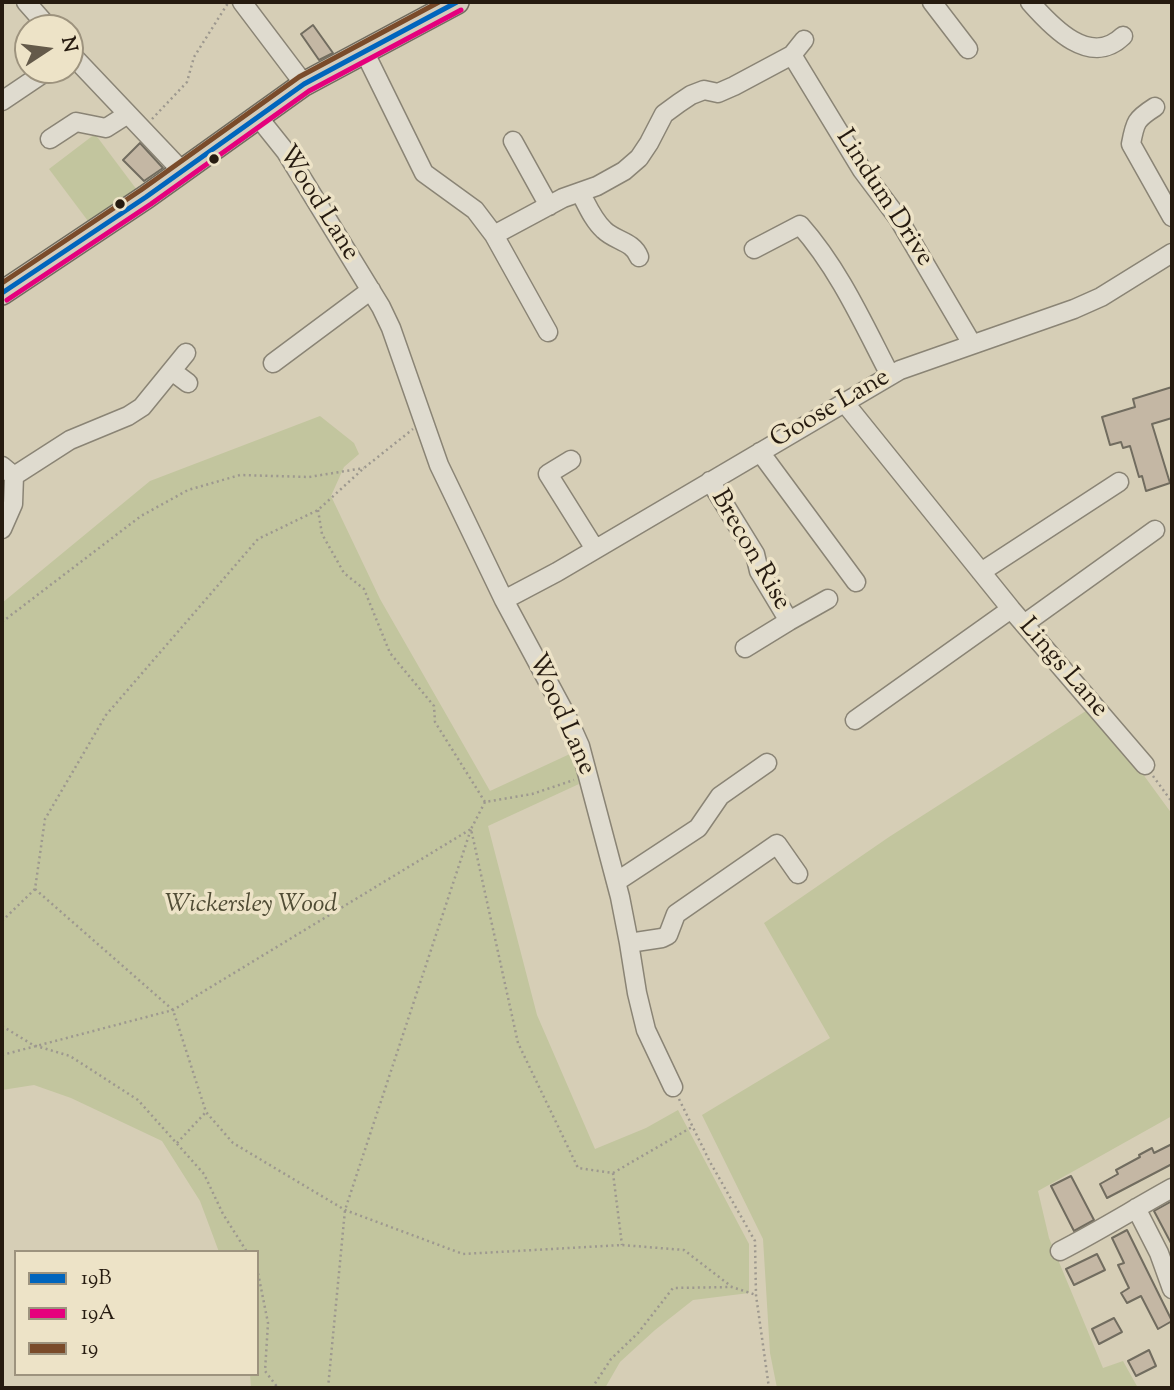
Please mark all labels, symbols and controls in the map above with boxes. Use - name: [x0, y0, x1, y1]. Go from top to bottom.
- north arrow: [14, 14, 84, 84]
- text: N: [53, 34, 83, 55]
- street label: Lindum Drive: [827, 125, 939, 273]
- street label: Wood Lane: [269, 141, 365, 267]
- unlabelled marker: [207, 152, 221, 166]
- unlabelled marker: [113, 197, 127, 211]
- street label: Goose Lane: [766, 363, 896, 457]
- street label: Brecon Rise: [702, 485, 796, 617]
- street label: Lings Lane: [1010, 613, 1114, 725]
- street label: Wood Lane: [519, 649, 601, 781]
- park label: Wickersley Wood: [165, 891, 337, 923]
- legend: [14, 1250, 259, 1376]
- text: 19B: [81, 1264, 111, 1294]
- text: 19A: [81, 1299, 115, 1329]
- text: 19: [81, 1334, 98, 1364]

